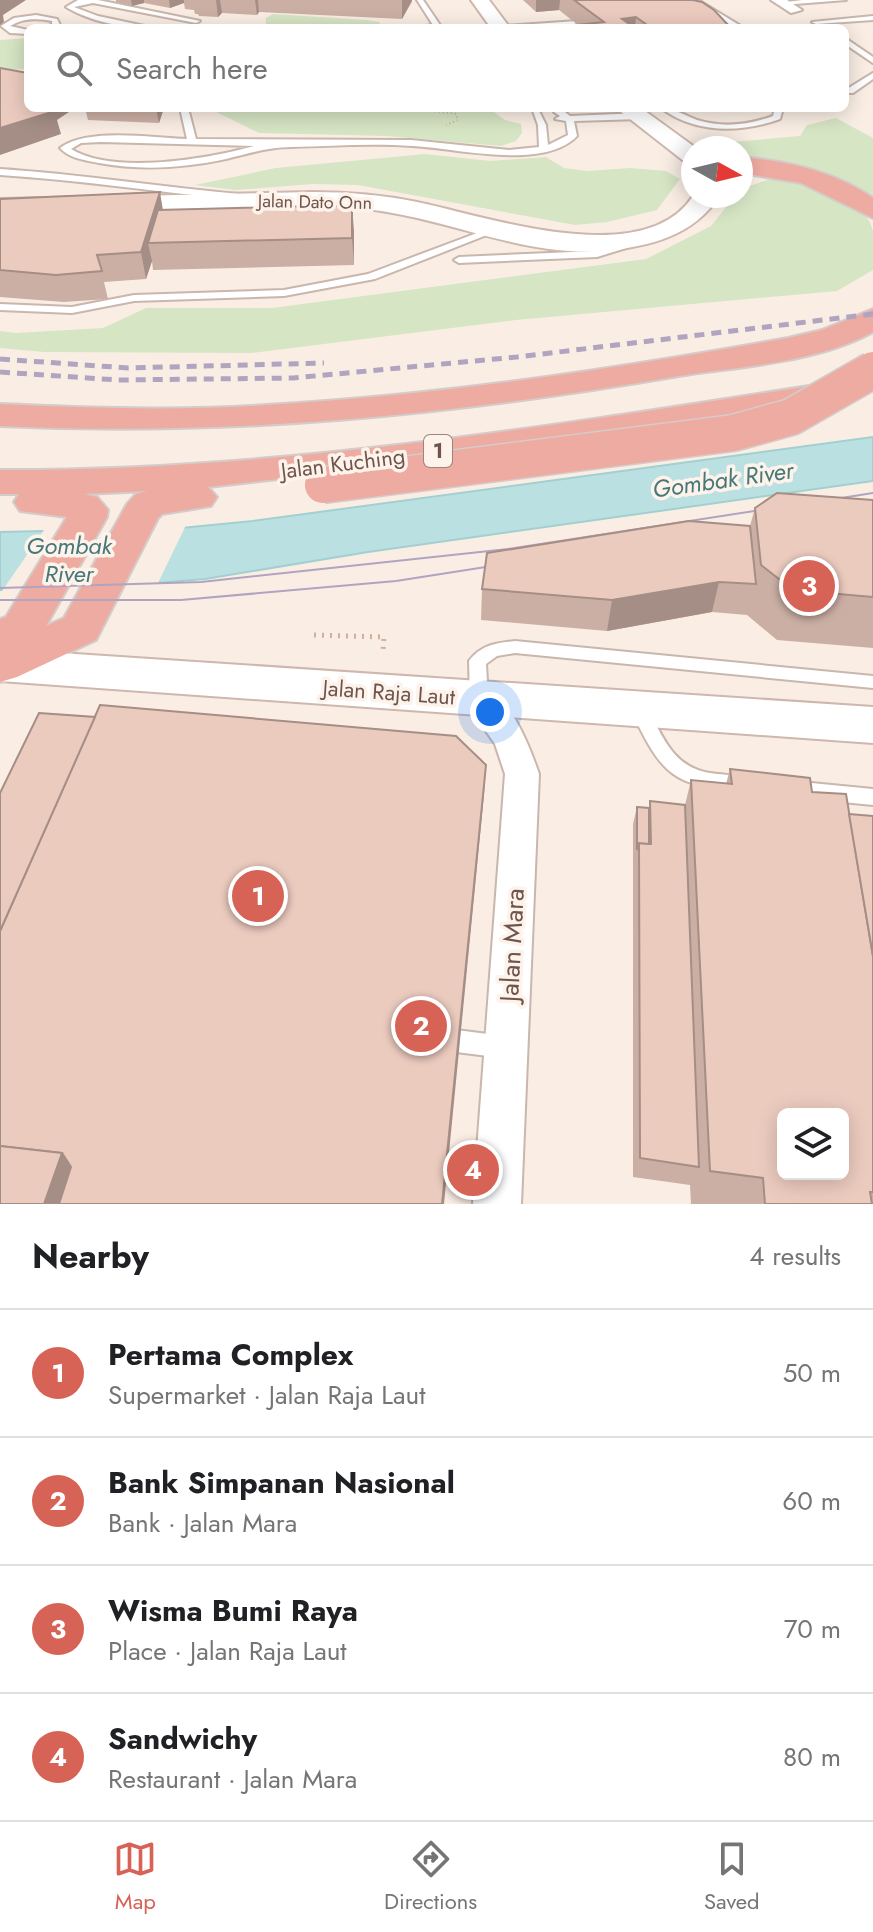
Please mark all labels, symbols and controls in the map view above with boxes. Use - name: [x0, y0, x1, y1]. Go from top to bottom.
- search box: [24, 24, 849, 112]
- icon: search: [52, 46, 96, 90]
- text: Search here: [116, 47, 268, 90]
- north arrow: [681, 136, 753, 208]
- street label: Jalan Dato Onn: [256, 188, 372, 216]
- road number: 1: [424, 435, 452, 467]
- street label: Jalan Kuching: [276, 440, 407, 487]
- water label: Gombak River: [650, 452, 798, 507]
- water label: Gombak River: [26, 528, 114, 591]
- pin: 3: [783, 556, 835, 616]
- street label: Jalan Raja Laut: [319, 671, 457, 713]
- your location: [470, 692, 510, 732]
- pin: 1: [232, 866, 284, 926]
- street label: Jalan Mara: [490, 887, 534, 1006]
- pin: 2: [395, 996, 447, 1056]
- map controls: [777, 1108, 849, 1180]
- button: layers: [777, 1108, 849, 1180]
- pin: 4: [447, 1140, 499, 1200]
- text: Nearby: [32, 1232, 149, 1281]
- text: 4 results: [749, 1237, 841, 1275]
- text: Pertama Complex: [108, 1333, 353, 1376]
- text: 1: [51, 1354, 65, 1392]
- text: 50 m: [783, 1354, 841, 1392]
- text: Supermarket · Jalan Raja Laut: [108, 1376, 425, 1414]
- text: Bank Simpanan Nasional: [108, 1461, 455, 1504]
- text: 2: [49, 1482, 67, 1520]
- text: 60 m: [782, 1482, 841, 1520]
- text: Bank · Jalan Mara: [108, 1504, 297, 1542]
- text: Wisma Bumi Raya: [108, 1589, 358, 1632]
- text: 3: [50, 1610, 66, 1648]
- text: 70 m: [784, 1610, 841, 1648]
- text: Place · Jalan Raja Laut: [108, 1632, 347, 1670]
- text: Sandwichy: [108, 1717, 257, 1760]
- text: 4: [49, 1738, 67, 1776]
- text: 80 m: [783, 1738, 841, 1776]
- text: Restaurant · Jalan Mara: [108, 1760, 357, 1798]
- tab: Map: [113, 1837, 157, 1917]
- tab: Directions: [384, 1837, 477, 1917]
- tab: Saved: [704, 1837, 760, 1917]

